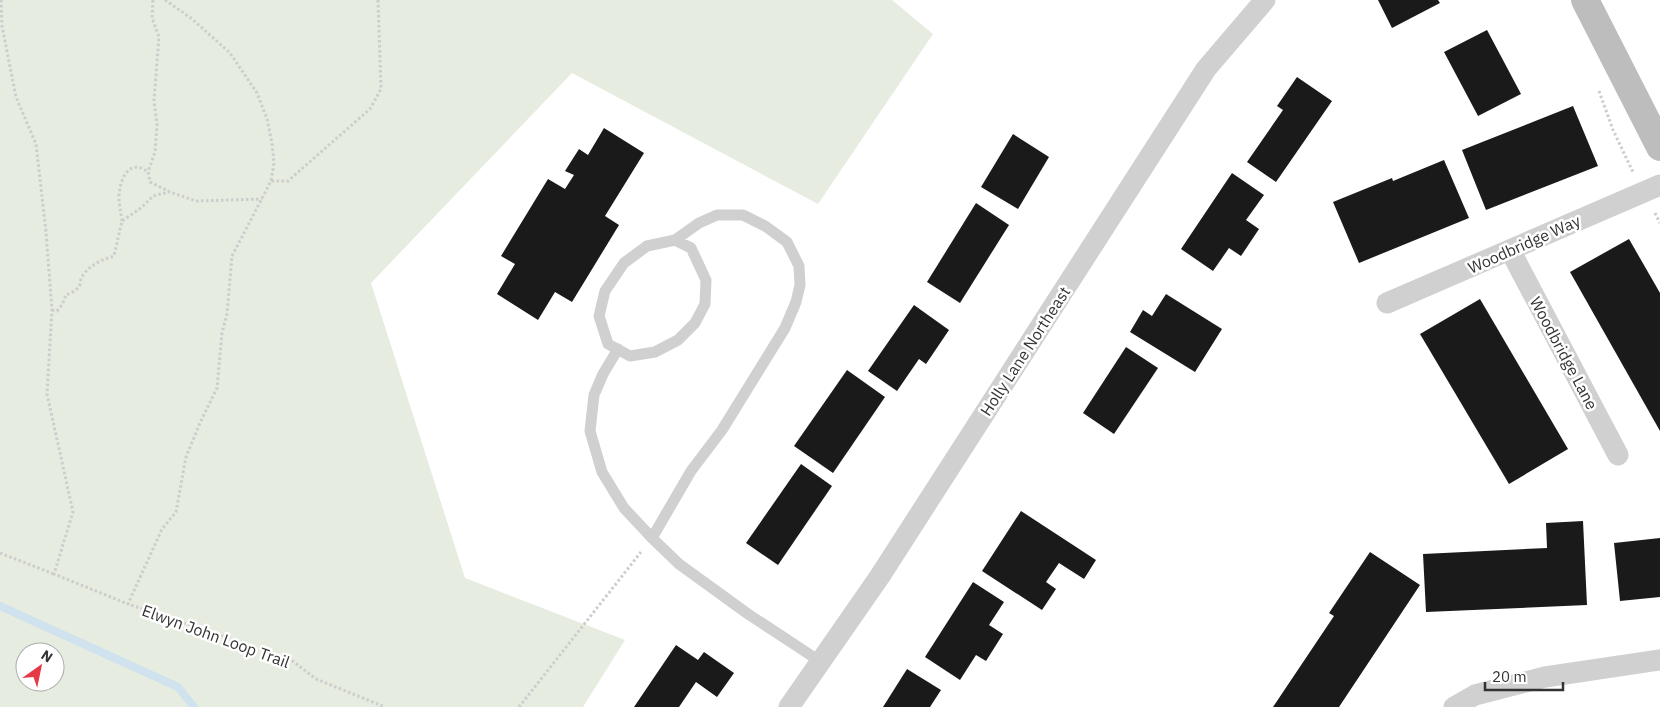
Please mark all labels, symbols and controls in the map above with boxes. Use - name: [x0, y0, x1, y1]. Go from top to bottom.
- street label: Woodbridge Way: [1465, 210, 1583, 278]
- street label: Holly Lane Northeast: [976, 283, 1074, 419]
- street label: Woodbridge Lane: [1526, 293, 1602, 413]
- street label: Elwyn John Loop Trail: [139, 600, 293, 672]
- north arrow: [15, 642, 65, 692]
- text: N: [38, 646, 56, 666]
- scale bar: [1485, 660, 1562, 692]
- text: 20 m: [1492, 667, 1527, 686]

